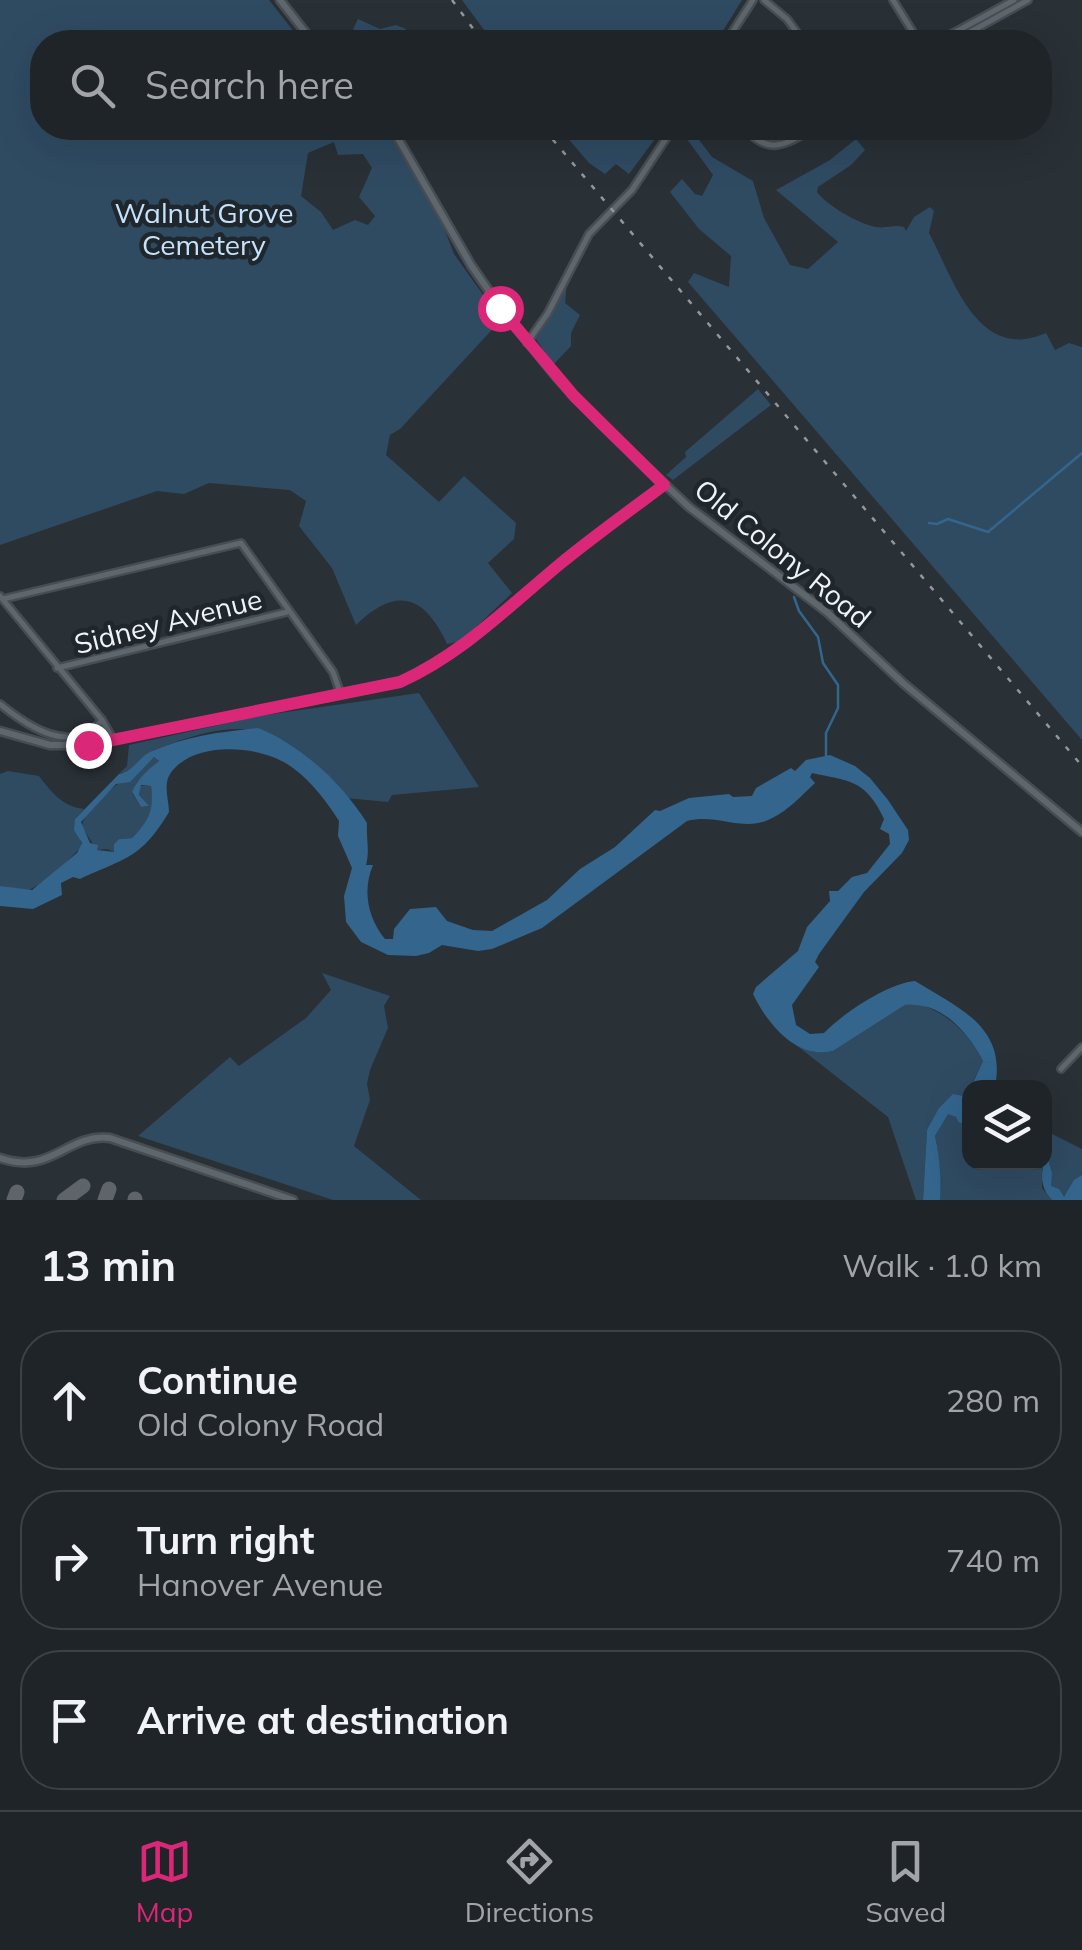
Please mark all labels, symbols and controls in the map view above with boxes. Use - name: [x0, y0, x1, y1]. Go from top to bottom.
- search box: [30, 30, 1052, 140]
- icon: search: [65, 58, 120, 113]
- text: Search here: [145, 61, 354, 109]
- park label: Walnut Grove Cemetery: [115, 195, 293, 262]
- route start: [478, 286, 524, 332]
- street label: Old Colony Road: [688, 471, 878, 635]
- street label: Sidney Avenue: [71, 581, 265, 661]
- route end: [66, 723, 112, 769]
- map controls: [962, 1080, 1052, 1170]
- button: layers: [962, 1080, 1052, 1170]
- text: 13 min: [40, 1239, 176, 1292]
- text: Walk · 1.0 km: [842, 1245, 1042, 1285]
- text: Continue: [137, 1356, 298, 1404]
- icon: ahead: [42, 1373, 97, 1428]
- text: 280 m: [946, 1380, 1040, 1420]
- text: Old Colony Road: [137, 1404, 384, 1444]
- text: Turn right: [137, 1516, 314, 1564]
- icon: right: [42, 1533, 97, 1588]
- text: 740 m: [946, 1540, 1040, 1580]
- text: Hanover Avenue: [137, 1564, 383, 1604]
- icon: arrive: [42, 1693, 97, 1748]
- text: Arrive at destination: [137, 1696, 509, 1744]
- tab: Map: [136, 1834, 193, 1929]
- tab: Directions: [465, 1834, 594, 1929]
- tab: Saved: [865, 1834, 946, 1929]

